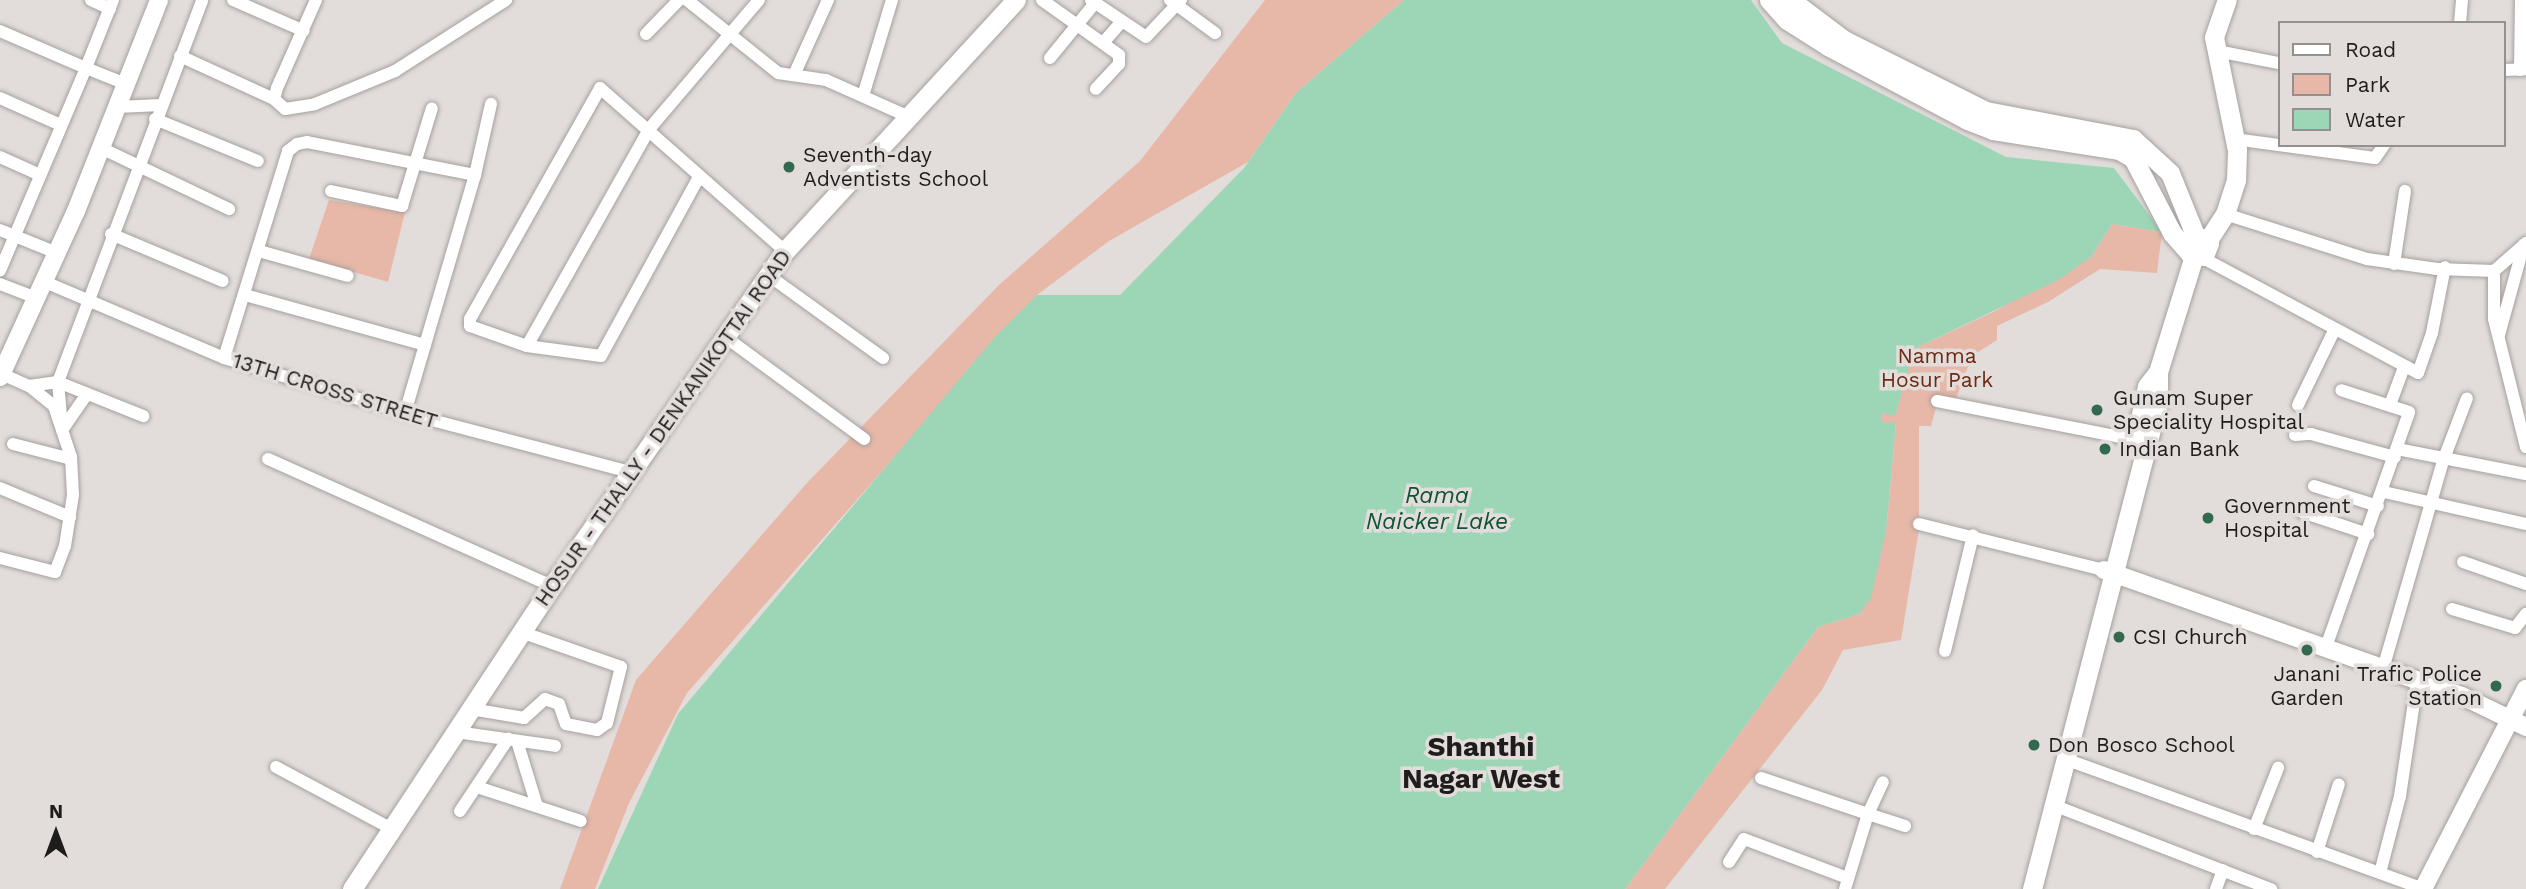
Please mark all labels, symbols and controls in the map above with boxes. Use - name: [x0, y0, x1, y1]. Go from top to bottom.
- legend: [2278, 21, 2505, 147]
- text: Road: [2345, 37, 2396, 62]
- text: Park: [2345, 72, 2390, 97]
- text: Water: [2345, 107, 2405, 132]
- place label: Seventh-day Adventists School: [803, 142, 988, 192]
- marker: Seventh-day Adventists School: [781, 159, 797, 175]
- street label: HOSUR - THALLY - DENKANIKOTTAI ROAD: [529, 244, 797, 612]
- park label: Namma Hosur Park: [1881, 343, 1993, 393]
- street label: 13TH CROSS STREET: [230, 348, 440, 434]
- place label: Gunam Super Speciality Hospital: [2113, 385, 2304, 435]
- marker: Gunam Super Speciality Hospital: [2087, 400, 2107, 420]
- place label: Indian Bank: [2119, 436, 2239, 462]
- marker: Indian Bank: [2097, 441, 2113, 457]
- water label: Rama Naicker Lake: [1366, 482, 1508, 536]
- place label: Government Hospital: [2224, 493, 2350, 543]
- marker: Government Hospital: [2198, 508, 2218, 528]
- place label: CSI Church: [2133, 624, 2248, 650]
- marker: CSI Church: [2111, 629, 2127, 645]
- marker: Janani Garden: [2299, 642, 2315, 658]
- place label: Janani Garden: [2270, 661, 2344, 711]
- place label: Trafic Police Station: [2357, 661, 2482, 711]
- marker: Trafic Police Station: [2488, 678, 2504, 694]
- district label: Shanthi Nagar West: [1402, 730, 1560, 796]
- place label: Don Bosco School: [2048, 732, 2235, 758]
- marker: Don Bosco School: [2026, 737, 2042, 753]
- north arrow: [21, 798, 91, 868]
- text: N: [49, 800, 63, 823]

